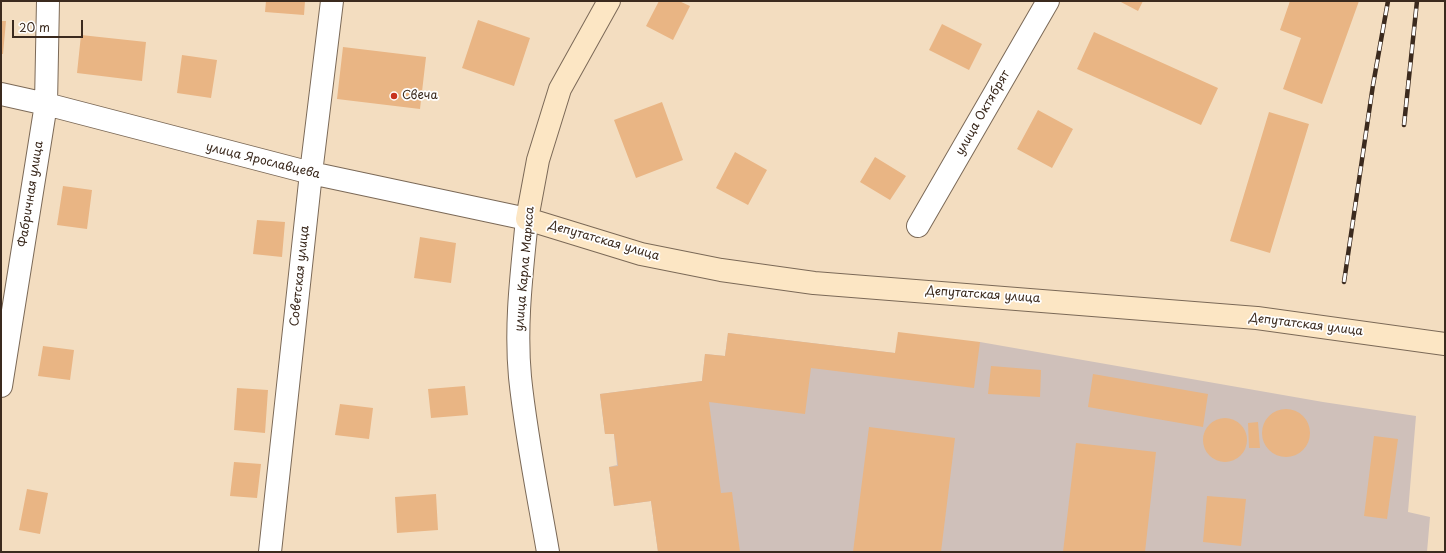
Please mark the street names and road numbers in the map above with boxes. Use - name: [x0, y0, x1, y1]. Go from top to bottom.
- street label: улица Октябрят: [953, 68, 1013, 158]
- street label: Фабричная улица: [16, 140, 46, 248]
- street label: улица Ярославцева: [204, 140, 322, 182]
- street label: улица Карла Маркса: [512, 206, 538, 332]
- street label: Депутатская улица: [547, 218, 661, 264]
- street label: Советская улица: [288, 225, 312, 327]
- street label: Депутатская улица: [925, 284, 1041, 306]
- street label: Депутатская улица: [1248, 311, 1364, 339]

